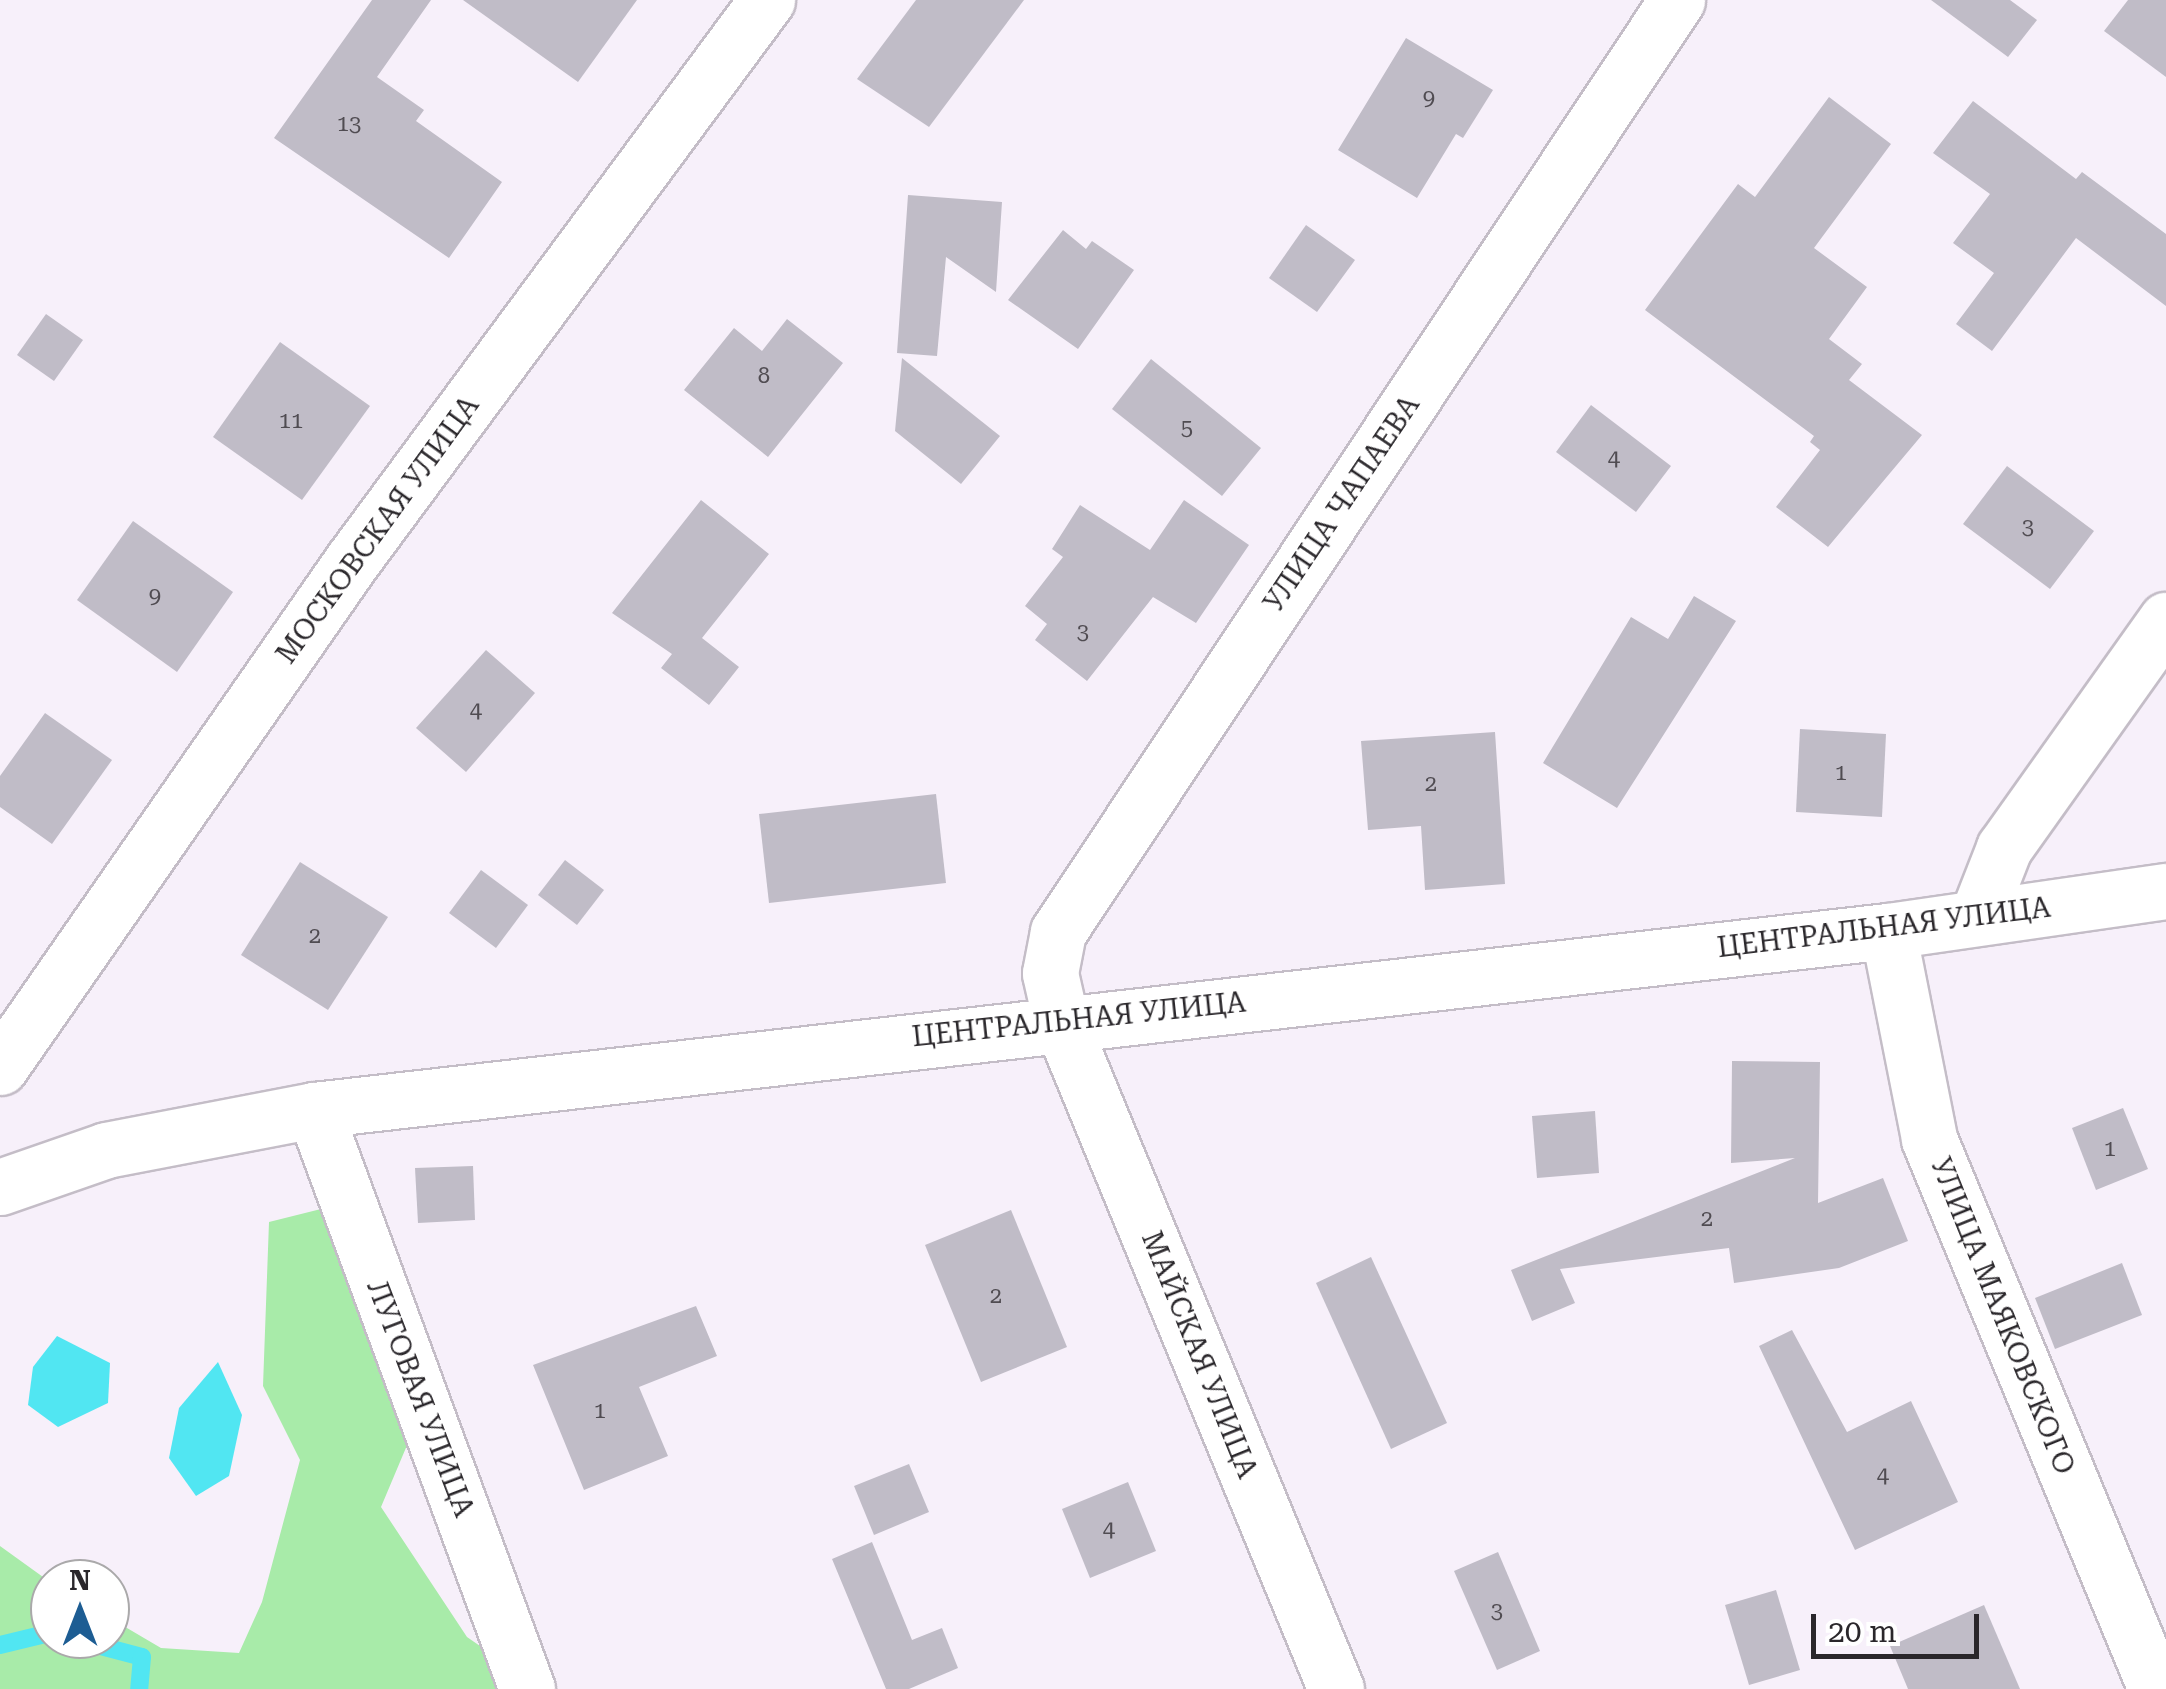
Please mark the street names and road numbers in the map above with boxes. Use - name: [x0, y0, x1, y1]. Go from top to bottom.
- street label: МОСКОВСКАЯ УЛИЦА: [270, 390, 486, 670]
- street label: УЛИЦА ЧАПАЕВА: [1257, 390, 1427, 618]
- street label: ЦЕНТРАЛЬНАЯ УЛИЦА: [1715, 891, 2053, 965]
- street label: ЦЕНТРАЛЬНАЯ УЛИЦА: [910, 986, 1248, 1054]
- street label: УЛИЦА МАЯКОВСКОГО: [1923, 1153, 2081, 1479]
- street label: МАЙСКАЯ УЛИЦА: [1134, 1227, 1264, 1483]
- street label: ЛУГОВАЯ УЛИЦА: [359, 1276, 481, 1522]

